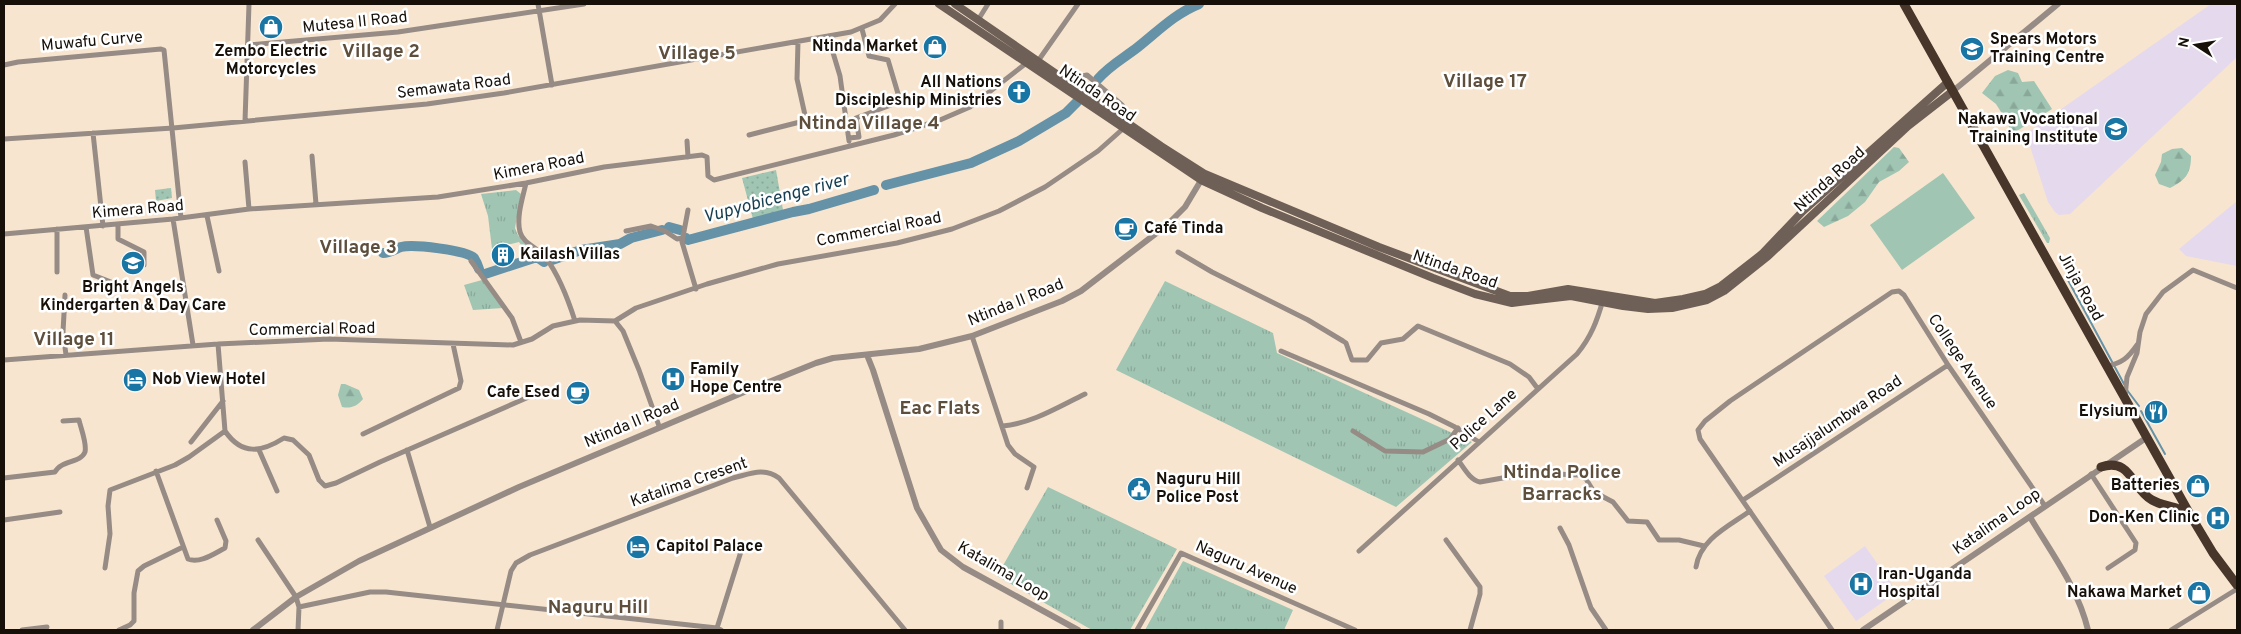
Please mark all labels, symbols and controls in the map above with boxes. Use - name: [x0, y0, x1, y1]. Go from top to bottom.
- street label: Mutesa II Road: [301, 8, 409, 38]
- shop icon: Zembo Electric Motorcycles: [258, 14, 284, 40]
- north arrow: [2171, 20, 2221, 70]
- street label: Muwafu Curve: [40, 28, 144, 56]
- place label: Spears Motors Training Centre: [1990, 30, 2105, 68]
- shop icon: Ntinda Market: [922, 34, 948, 60]
- school or university icon: Spears Motors Training Centre: [1959, 36, 1985, 62]
- text: N: [2175, 36, 2194, 49]
- place label: Ntinda Market: [812, 37, 918, 57]
- district label: Village 2: [342, 40, 420, 64]
- place label: Zembo Electric Motorcycles: [214, 42, 328, 80]
- district label: Village 5: [658, 42, 736, 66]
- street label: Ntinda Road: [1055, 61, 1139, 127]
- street label: Semawata Road: [396, 70, 512, 104]
- district label: Village 17: [1443, 70, 1527, 94]
- place label: All Nations Discipleship Ministries: [835, 73, 1002, 111]
- church icon: All Nations Discipleship Ministries: [1006, 79, 1032, 105]
- place label: Nakawa Vocational Training Institute: [1958, 110, 2098, 148]
- district label: Ntinda Village 4: [798, 112, 940, 136]
- school or university icon: Nakawa Vocational Training Institute: [2103, 116, 2129, 142]
- street label: Ntinda Road: [1790, 143, 1870, 217]
- street label: Kimera Road: [492, 148, 586, 186]
- water label: Vupyobicenge river: [701, 168, 854, 230]
- street label: Kimera Road: [91, 196, 185, 224]
- street label: Commercial Road: [815, 208, 943, 252]
- cafe icon: Café Tinda: [1113, 216, 1139, 242]
- place label: Café Tinda: [1144, 219, 1223, 239]
- district label: Village 3: [319, 236, 397, 260]
- building icon: Kailash Villas: [490, 242, 516, 268]
- place label: Kailash Villas: [520, 245, 620, 265]
- street label: Ntinda Road: [1410, 246, 1500, 294]
- street label: Jinja Road: [2053, 249, 2107, 325]
- school or university icon: Bright Angels Kindergarten & Day Care: [120, 250, 146, 276]
- street label: Ntinda II Road: [965, 275, 1067, 331]
- place label: Bright Angels Kindergarten & Day Care: [40, 278, 226, 316]
- street label: College Avenue: [1923, 310, 2001, 414]
- street label: Commercial Road: [248, 319, 376, 341]
- district label: Village 11: [33, 328, 115, 352]
- place label: Family Hope Centre: [690, 360, 782, 398]
- hospital icon: Family Hope Centre: [660, 366, 686, 392]
- hotel icon: Nob View Hotel: [122, 367, 148, 393]
- place label: Nob View Hotel: [152, 370, 266, 390]
- street label: Musajjalumbwa Road: [1770, 371, 1906, 473]
- cafe icon: Cafe Esed: [565, 380, 591, 406]
- place label: Cafe Esed: [487, 383, 560, 403]
- street label: Police Lane: [1446, 385, 1522, 455]
- street label: Ntinda II Road: [581, 395, 683, 453]
- district label: Eac Flats: [900, 397, 980, 421]
- restaurant icon: Elysium: [2143, 399, 2169, 425]
- place label: Elysium: [2079, 402, 2138, 422]
- street label: Katalima Cresent: [628, 454, 750, 512]
- district label: Ntinda Police Barracks: [1503, 461, 1621, 507]
- place label: Naguru Hill Police Post: [1156, 470, 1241, 508]
- shop icon: Batteries: [2185, 473, 2211, 499]
- public building icon: Naguru Hill Police Post: [1126, 476, 1152, 502]
- place label: Batteries: [2111, 476, 2180, 496]
- street label: Katalima Loop: [1949, 484, 2045, 560]
- hospital icon: Don-Ken Clinic: [2205, 505, 2231, 531]
- place label: Don-Ken Clinic: [2089, 508, 2200, 528]
- hotel icon: Capitol Palace: [625, 534, 651, 560]
- place label: Capitol Palace: [656, 537, 763, 557]
- street label: Naguru Avenue: [1192, 537, 1300, 599]
- street label: Katalima Loop: [953, 538, 1053, 606]
- place label: Iran-Uganda Hospital: [1878, 565, 1972, 603]
- hospital icon: Iran-Uganda Hospital: [1848, 571, 1874, 597]
- shop icon: Nakawa Market: [2186, 580, 2212, 606]
- place label: Nakawa Market: [2067, 583, 2182, 603]
- district label: Naguru Hill: [548, 596, 648, 620]

